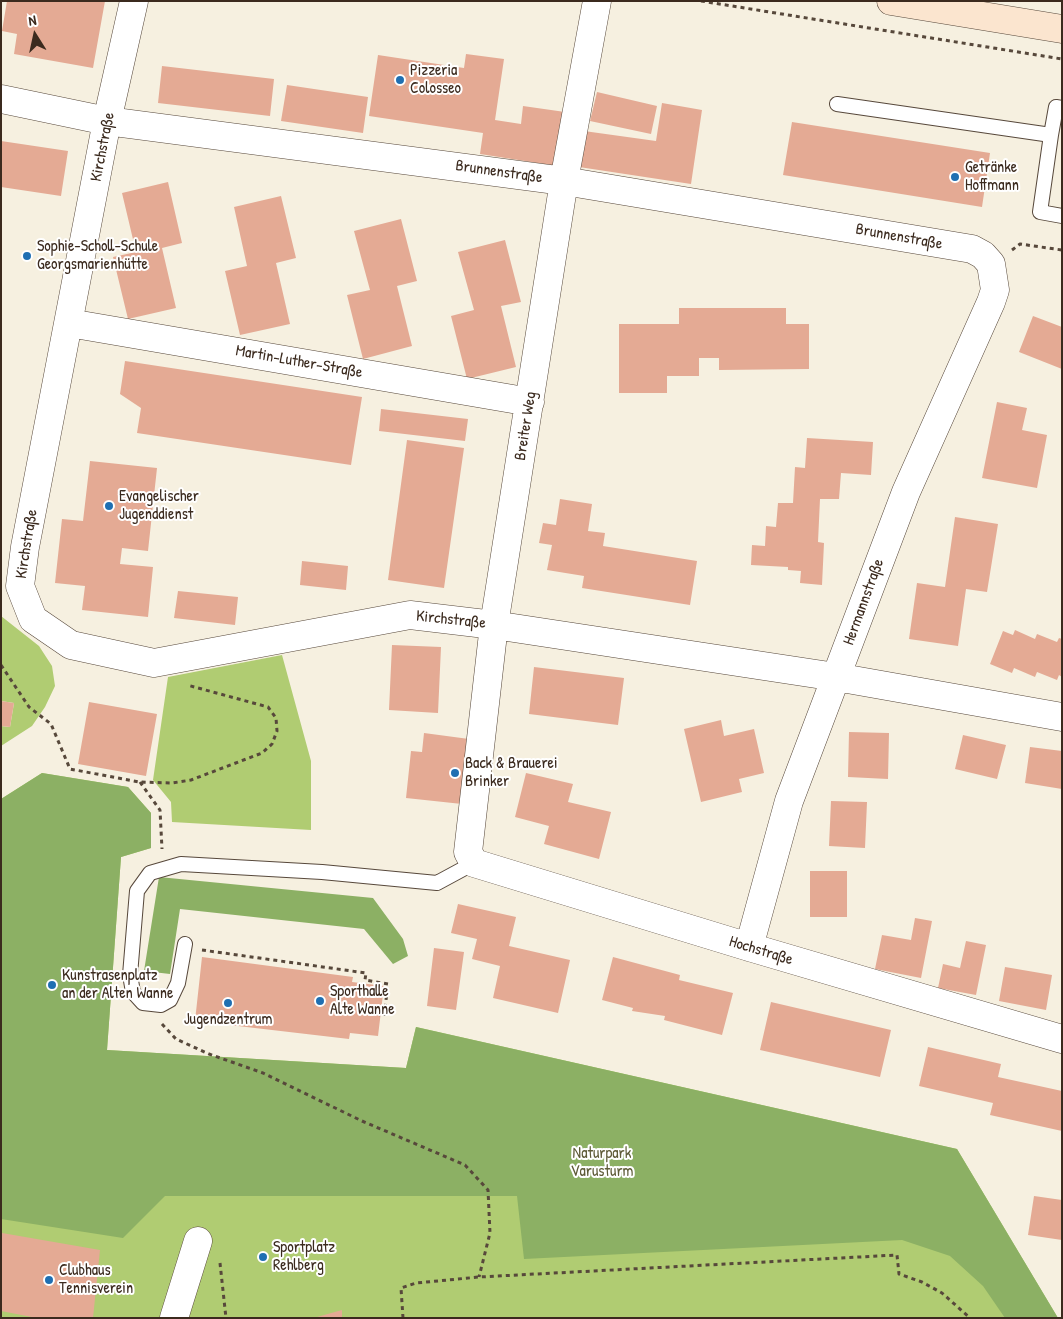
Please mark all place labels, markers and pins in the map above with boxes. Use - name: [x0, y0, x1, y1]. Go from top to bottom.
- place label: Pizzeria Colosseo: [410, 61, 461, 99]
- marker: Pizzeria Colosseo: [394, 74, 406, 86]
- place label: Getränke Hoffmann: [965, 158, 1019, 196]
- marker: Getränke Hoffmann: [949, 171, 961, 183]
- place label: Sophie-Scholl-Schule Georgsmarienhütte: [37, 237, 158, 275]
- marker: Sophie-Scholl-Schule Georgsmarienhütte: [21, 250, 33, 262]
- place label: Evangelischer Jugenddienst: [119, 487, 199, 525]
- marker: Evangelischer Jugenddienst: [103, 500, 115, 512]
- place label: Back & Brauerei Brinker: [465, 754, 557, 792]
- marker: Back & Brauerei Brinker: [449, 767, 461, 779]
- place label: Kunstrasenplatz an der Alten Wanne: [62, 966, 173, 1004]
- marker: Kunstrasenplatz an der Alten Wanne: [46, 979, 58, 991]
- place label: Sporthalle Alte Wanne: [330, 982, 395, 1020]
- marker: Sporthalle Alte Wanne: [314, 995, 326, 1007]
- marker: Jugendzentrum: [222, 997, 234, 1009]
- place label: Jugendzentrum: [184, 1010, 272, 1030]
- place label: Sportplatz Rehlberg: [273, 1238, 335, 1276]
- marker: Sportplatz Rehlberg: [257, 1251, 269, 1263]
- place label: Clubhaus Tennisverein: [59, 1261, 133, 1299]
- marker: Clubhaus Tennisverein: [43, 1274, 55, 1286]

